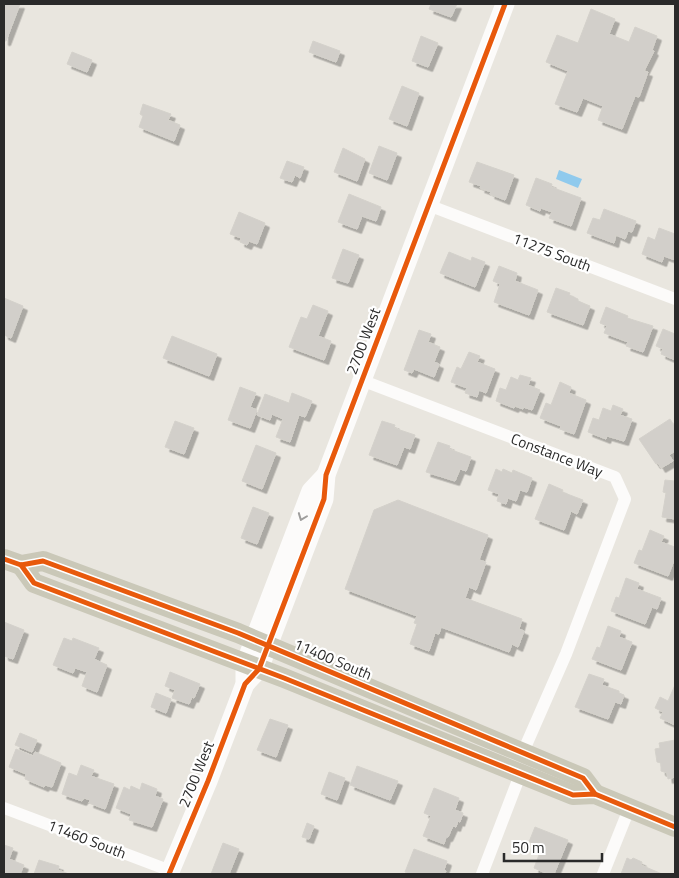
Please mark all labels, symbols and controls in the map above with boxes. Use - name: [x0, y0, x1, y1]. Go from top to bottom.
- street label: 11275 South: [509, 226, 595, 278]
- street label: 2700 West: [340, 304, 386, 378]
- street label: Constance Way: [508, 427, 606, 483]
- one-way arrow: [297, 512, 308, 521]
- street label: 11400 South: [290, 632, 376, 686]
- street label: 2700 West: [172, 737, 220, 811]
- street label: 11460 South: [44, 813, 130, 865]
- scale bar: [504, 830, 602, 862]
- text: 50 m: [512, 836, 545, 859]

